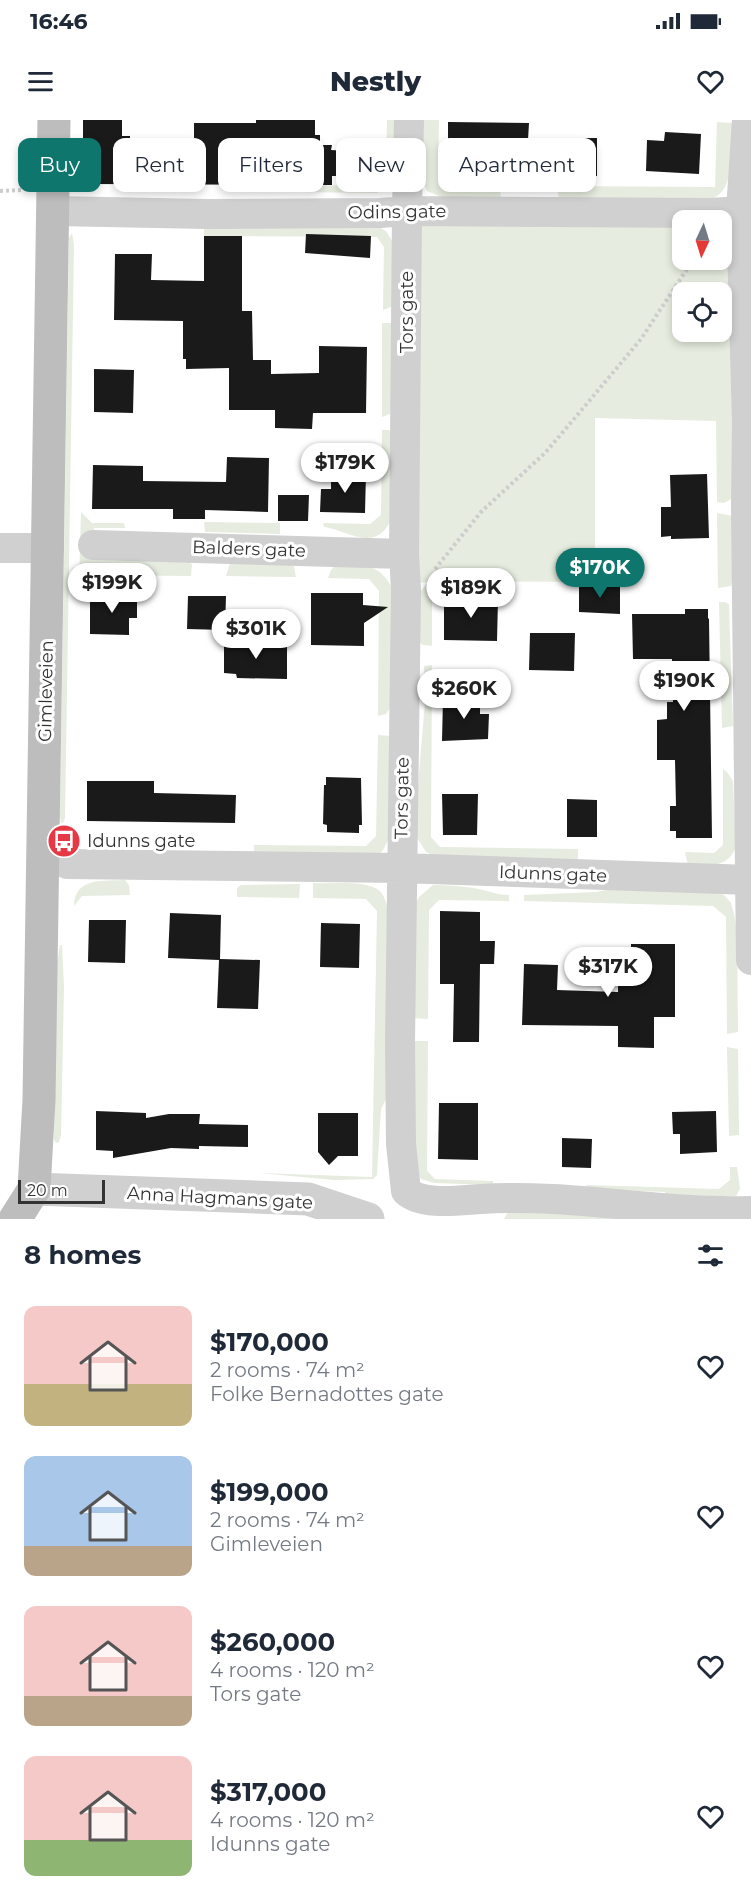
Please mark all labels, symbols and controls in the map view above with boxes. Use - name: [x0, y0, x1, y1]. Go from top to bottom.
- text: 16:46: [30, 8, 88, 35]
- icon: menu: [24, 65, 57, 98]
- text: Nestly: [330, 65, 421, 98]
- icon: heart: [694, 65, 727, 98]
- chip: Buy: [18, 138, 101, 192]
- chip: Rent: [113, 138, 206, 192]
- chip: Filters: [218, 138, 324, 192]
- chip: New: [336, 138, 426, 192]
- chip: Apartment: [438, 138, 596, 192]
- street label: Odins gate: [348, 200, 447, 224]
- north arrow: [672, 210, 732, 270]
- map controls: [672, 210, 732, 342]
- street label: Tors gate: [396, 271, 418, 353]
- button: locate: [672, 282, 732, 342]
- pin: $179K: [303, 443, 387, 494]
- text: $179K: [315, 450, 375, 474]
- street label: Balders gate: [192, 536, 306, 562]
- pin: $170K: [558, 548, 642, 599]
- text: $170K: [570, 555, 630, 579]
- pin: $199K: [70, 563, 154, 614]
- pin: $189K: [429, 568, 513, 619]
- text: $199K: [82, 570, 142, 594]
- text: $189K: [440, 575, 502, 599]
- pin: $301K: [214, 609, 298, 660]
- text: $301K: [226, 616, 286, 640]
- street label: Gimleveien: [34, 640, 58, 742]
- pin: $190K: [642, 661, 726, 712]
- text: $190K: [653, 668, 715, 692]
- pin: $260K: [422, 669, 506, 720]
- text: $260K: [431, 676, 497, 700]
- street label: Tors gate: [390, 757, 414, 839]
- bus stop icon: Idunns gate: [46, 823, 82, 859]
- place label: Idunns gate: [87, 830, 195, 852]
- street label: Idunns gate: [498, 861, 608, 887]
- pin: $317K: [566, 947, 650, 998]
- text: $317K: [578, 954, 638, 978]
- scale bar: [18, 1177, 105, 1204]
- text: 20 m: [27, 1181, 68, 1200]
- street label: Anna Hagmans gate: [126, 1182, 314, 1214]
- text: 8 homes: [24, 1239, 141, 1271]
- icon: filters: [694, 1239, 727, 1272]
- text: $170,000: [210, 1326, 329, 1358]
- icon: home: [72, 1330, 144, 1402]
- icon: heart: [694, 1350, 727, 1383]
- text: 2 rooms · 74 m²: [210, 1358, 365, 1382]
- text: Folke Bernadottes gate: [210, 1382, 444, 1406]
- text: $199,000: [210, 1476, 329, 1508]
- icon: home: [72, 1480, 144, 1552]
- icon: heart: [694, 1500, 727, 1533]
- text: 2 rooms · 74 m²: [210, 1508, 365, 1532]
- text: Gimleveien: [210, 1532, 323, 1556]
- text: $260,000: [210, 1626, 335, 1658]
- icon: home: [72, 1630, 144, 1702]
- icon: heart: [694, 1650, 727, 1683]
- text: 4 rooms · 120 m²: [210, 1658, 375, 1682]
- text: Tors gate: [210, 1682, 301, 1706]
- text: $317,000: [210, 1776, 326, 1808]
- icon: home: [72, 1780, 144, 1852]
- icon: heart: [694, 1800, 727, 1833]
- text: 4 rooms · 120 m²: [210, 1808, 375, 1832]
- text: Idunns gate: [210, 1832, 330, 1856]

